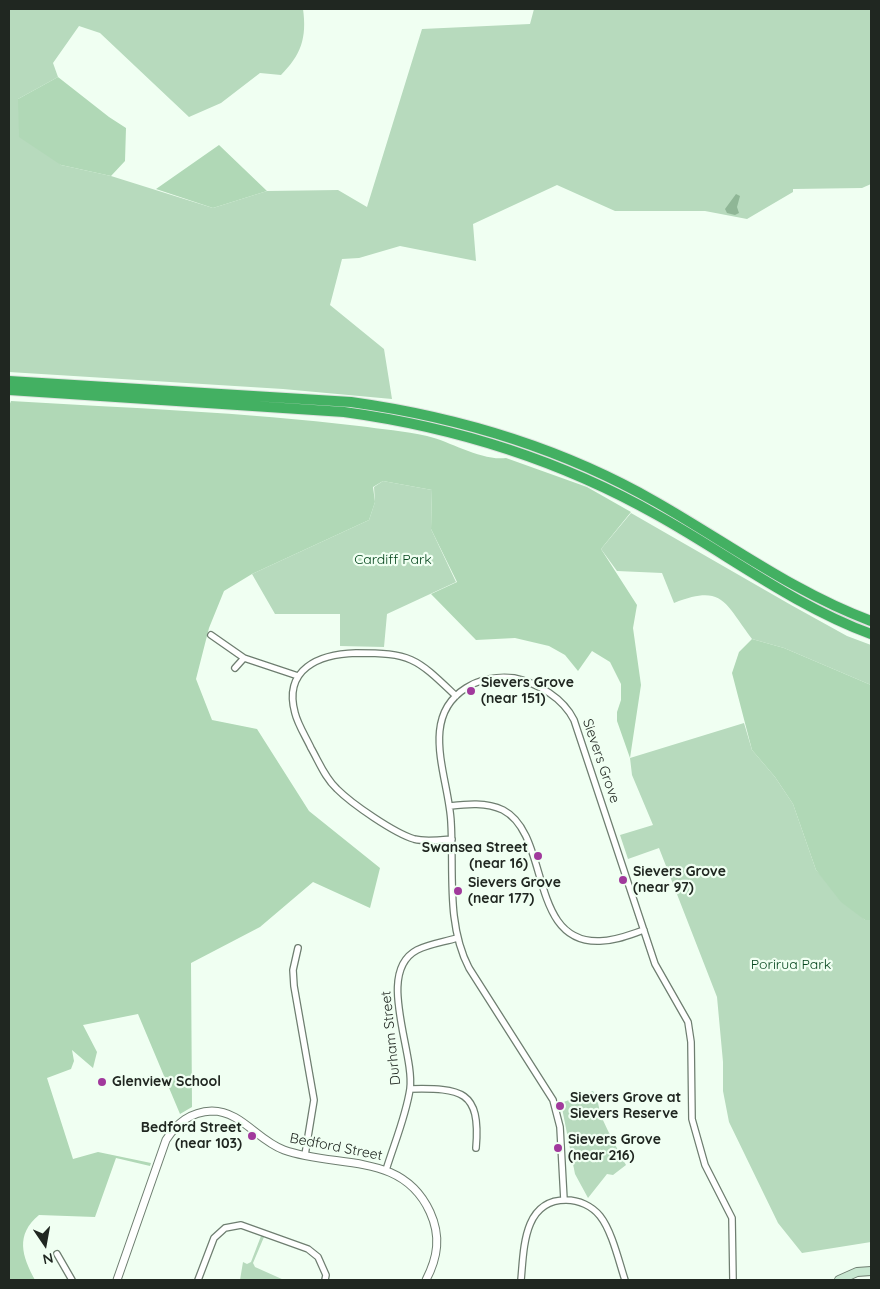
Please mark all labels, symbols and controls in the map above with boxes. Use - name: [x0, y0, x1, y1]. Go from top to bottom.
- park label: Cardiff Park: [354, 552, 432, 568]
- place label: Sievers Grove (near 151): [481, 675, 574, 708]
- marker: Sievers Grove (near 151): [465, 685, 477, 697]
- street label: Sievers Grove: [579, 717, 623, 805]
- place label: Swansea Street (near 16): [422, 840, 528, 872]
- marker: Swansea Street (near 16): [532, 850, 544, 862]
- place label: Sievers Grove (near 97): [633, 864, 726, 896]
- marker: Sievers Grove (near 97): [617, 874, 629, 886]
- place label: Sievers Grove (near 177): [468, 875, 561, 908]
- marker: Sievers Grove (near 177): [452, 885, 464, 897]
- park label: Porirua Park: [751, 957, 831, 973]
- street label: Durham Street: [378, 990, 404, 1086]
- place label: Glenview School: [112, 1074, 221, 1090]
- marker: Glenview School: [96, 1076, 108, 1088]
- place label: Sievers Grove at Sievers Reserve: [570, 1090, 681, 1122]
- marker: Sievers Grove at Sievers Reserve: [554, 1100, 566, 1112]
- place label: Bedford Street (near 103): [141, 1120, 242, 1152]
- marker: Bedford Street (near 103): [246, 1130, 258, 1142]
- street label: Bedford Street: [288, 1130, 384, 1164]
- place label: Sievers Grove (near 216): [568, 1132, 661, 1164]
- marker: Sievers Grove (near 216): [552, 1142, 564, 1154]
- north arrow: [20, 1219, 70, 1269]
- text: N: [41, 1249, 55, 1269]

